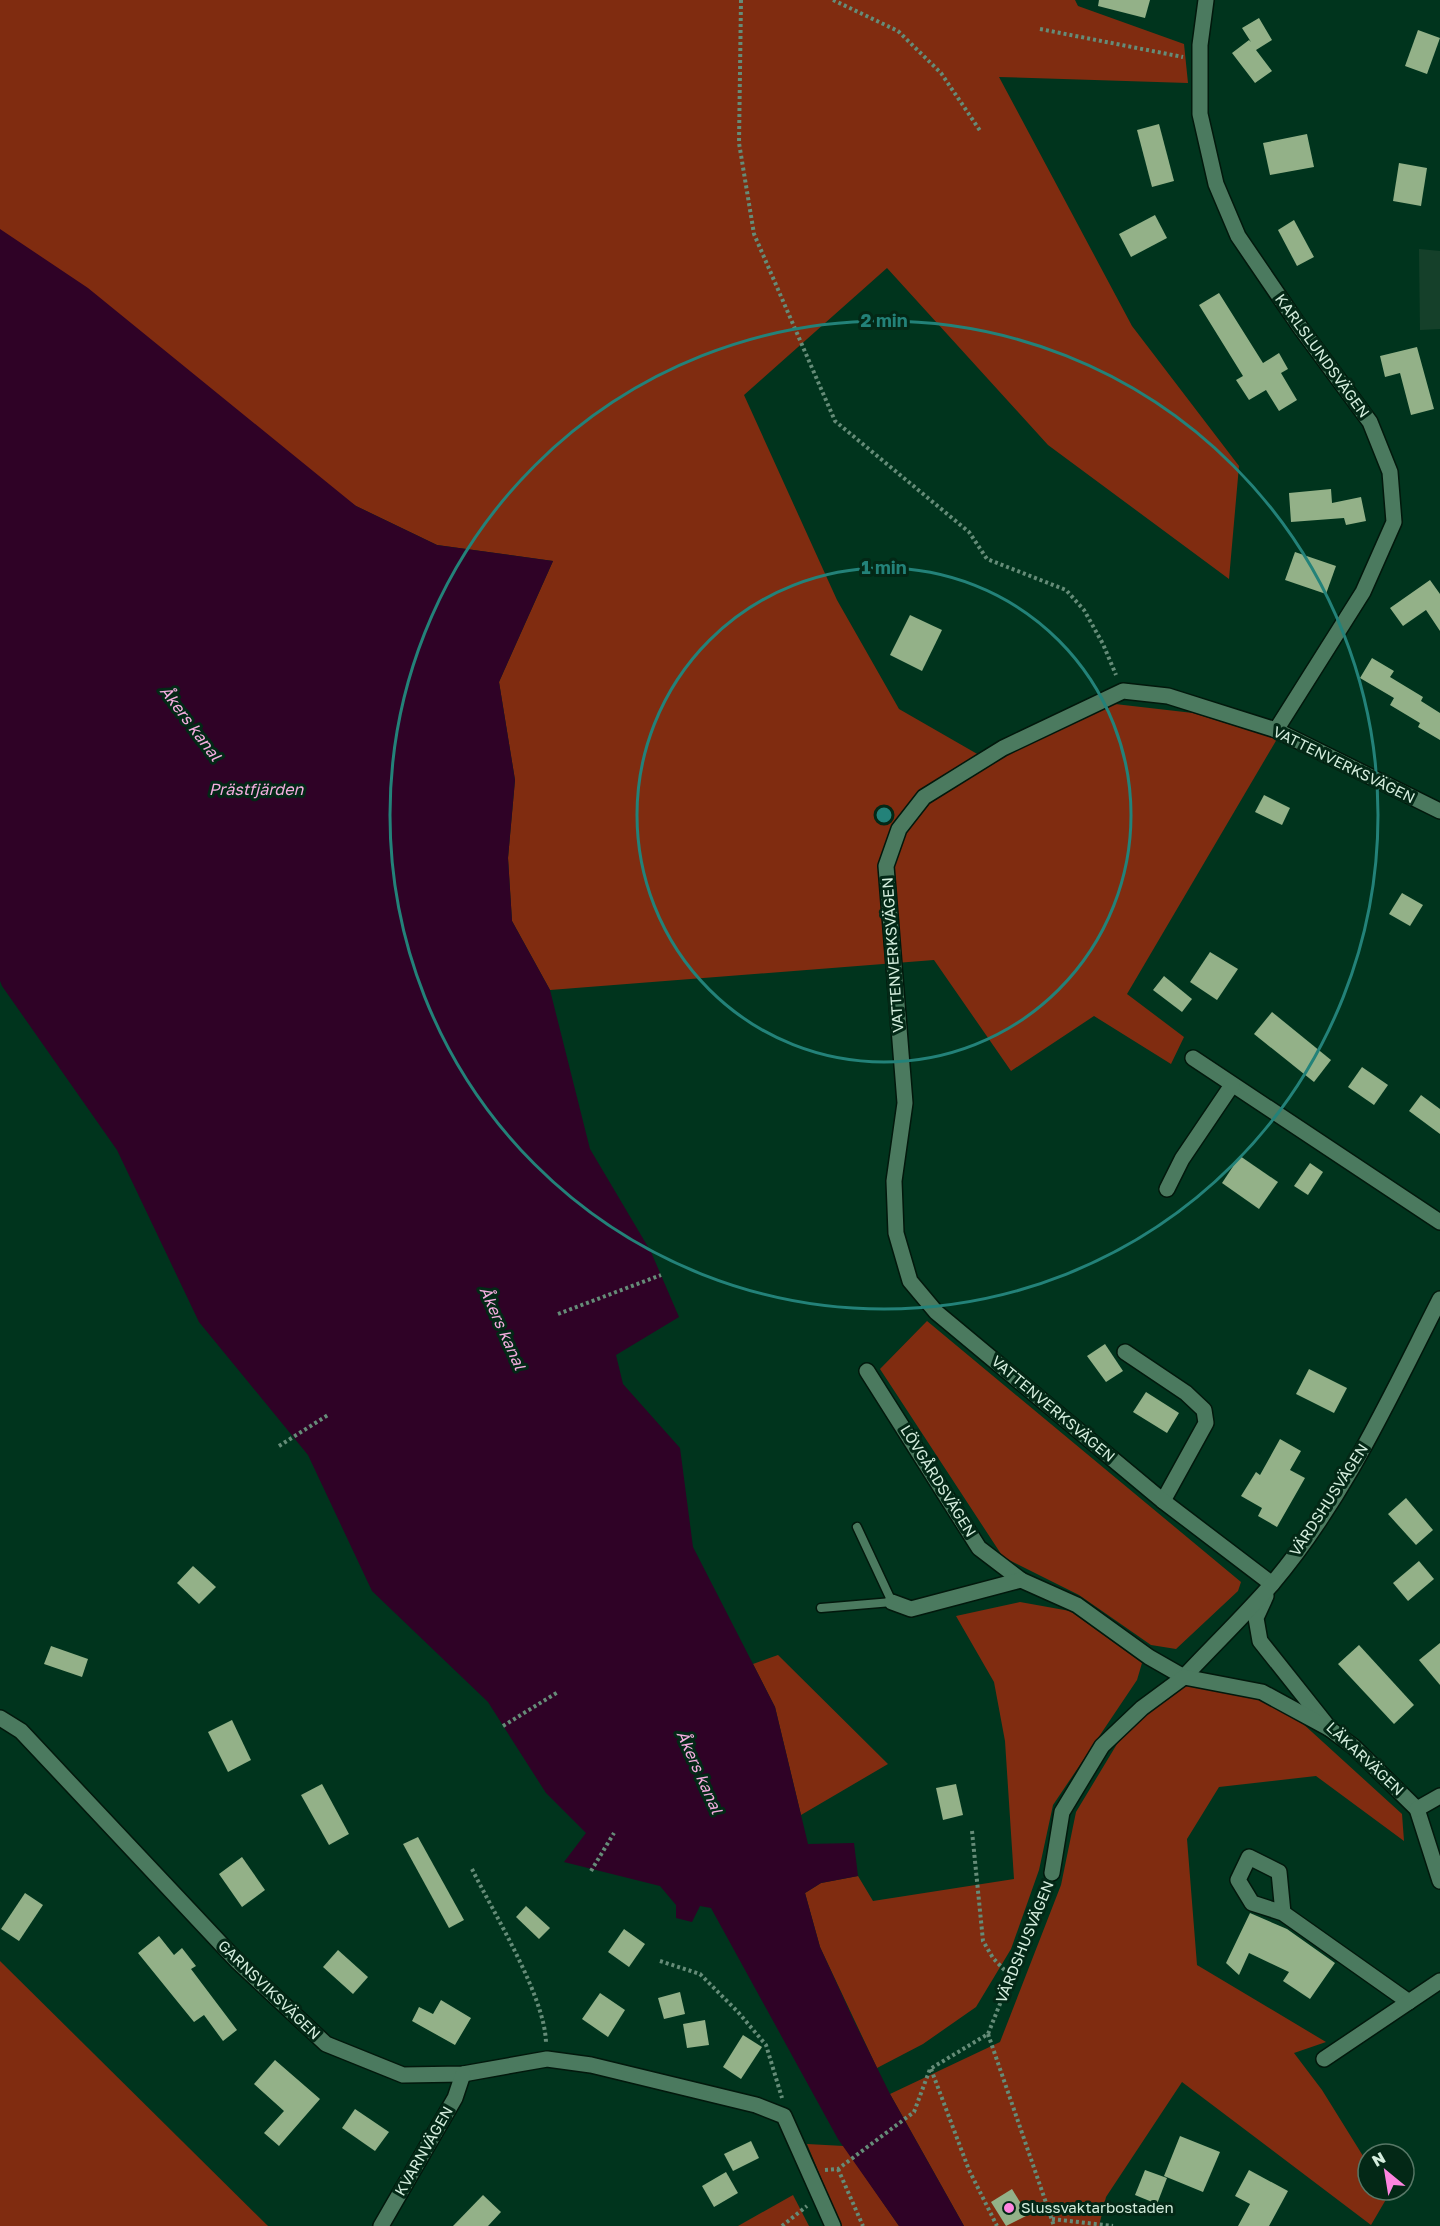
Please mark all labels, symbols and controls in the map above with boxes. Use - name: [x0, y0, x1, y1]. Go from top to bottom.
- street label: KARLSLUNDSVÄGEN: [1272, 290, 1374, 421]
- text: 2 min: [860, 309, 908, 331]
- text: 1 min: [861, 556, 907, 578]
- water label: Åkers kanal: [156, 681, 226, 765]
- street label: VATTENVERKSVÄGEN: [1271, 722, 1418, 806]
- water label: Prästfjärden: [209, 779, 304, 799]
- centre of rings: [874, 805, 894, 825]
- street label: VATTENVERKSVÄGEN: [878, 877, 906, 1033]
- water label: Åkers kanal: [476, 1283, 531, 1374]
- street label: VATTENVERKSVÄGEN: [988, 1351, 1119, 1465]
- street label: LÖVGÅRDSVÄGEN: [897, 1421, 981, 1540]
- street label: VÄRDSHUSVÄGEN: [1285, 1440, 1371, 1559]
- street label: LÄKARVÄGEN: [1323, 1718, 1408, 1799]
- water label: Åkers kanal: [673, 1727, 728, 1818]
- street label: VÄRDSHUSVÄGEN: [991, 1878, 1057, 2005]
- street label: GARNSVIKSVÄGEN: [215, 1936, 325, 2043]
- street label: KVARNVÄGEN: [390, 2103, 456, 2198]
- north arrow: [1356, 2142, 1416, 2202]
- text: N: [1368, 2147, 1389, 2171]
- place label: Slussvaktarbostaden: [1021, 2198, 1174, 2216]
- marker: Slussvaktarbostaden: [1002, 2201, 1016, 2215]

